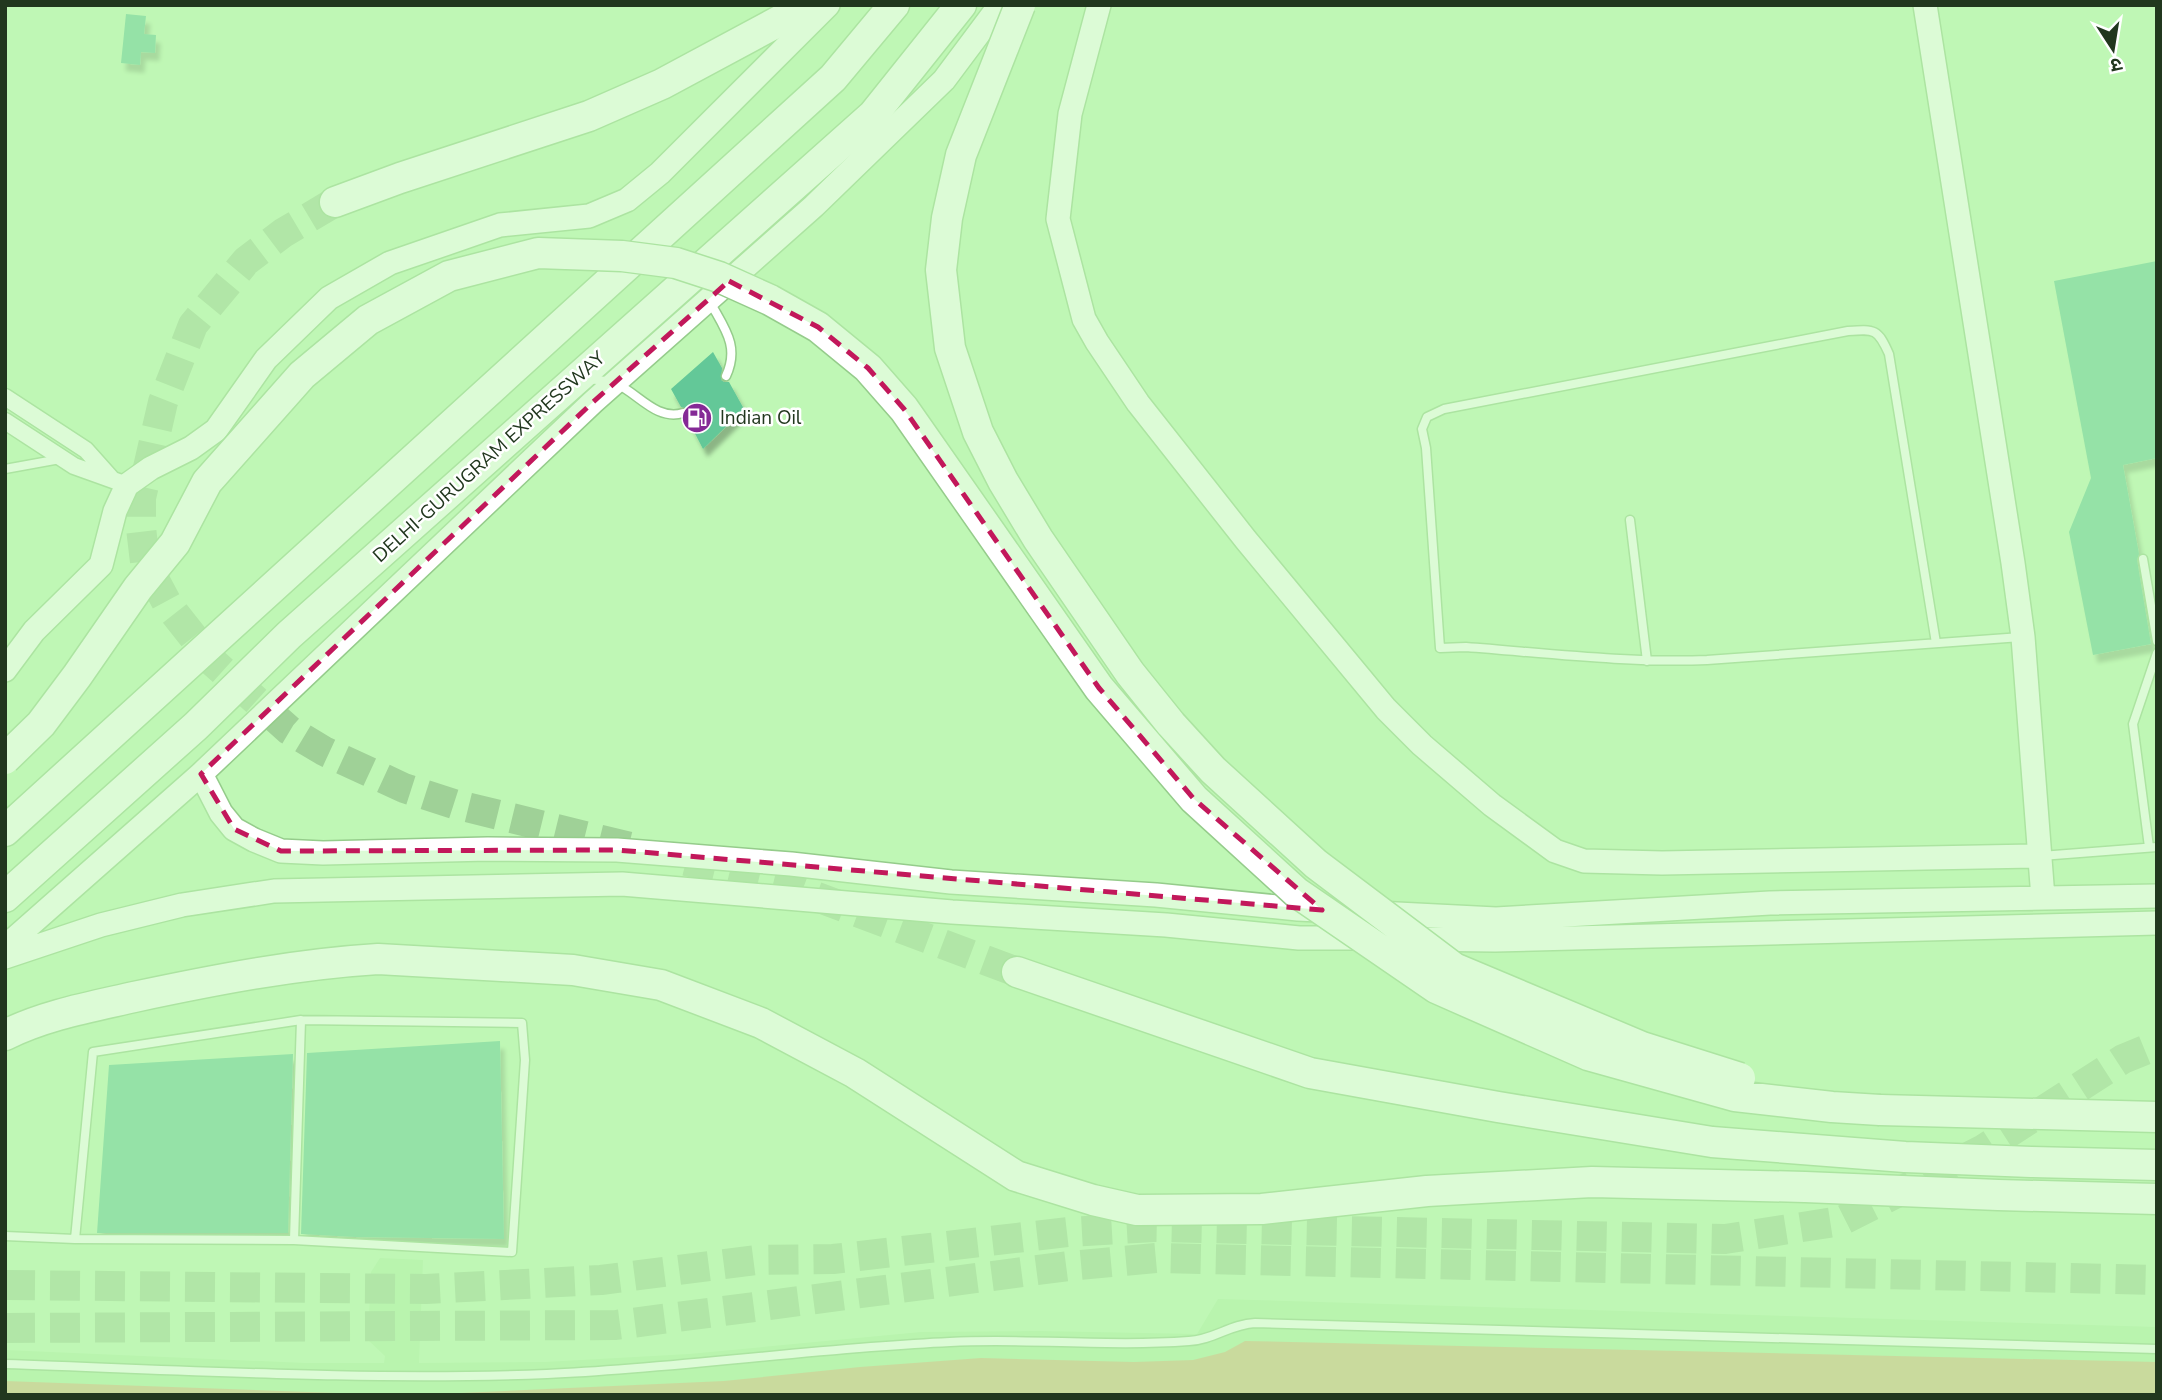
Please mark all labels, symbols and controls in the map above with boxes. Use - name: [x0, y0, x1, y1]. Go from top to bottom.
- north arrow: [2078, 14, 2148, 84]
- text: उ: [2107, 51, 2124, 79]
- street label: DELHI-GURUGRAM EXPRESSWAY: [367, 345, 611, 568]
- fuel station icon: Indian Oil: [680, 401, 714, 435]
- place label: Indian Oil: [720, 405, 802, 431]

